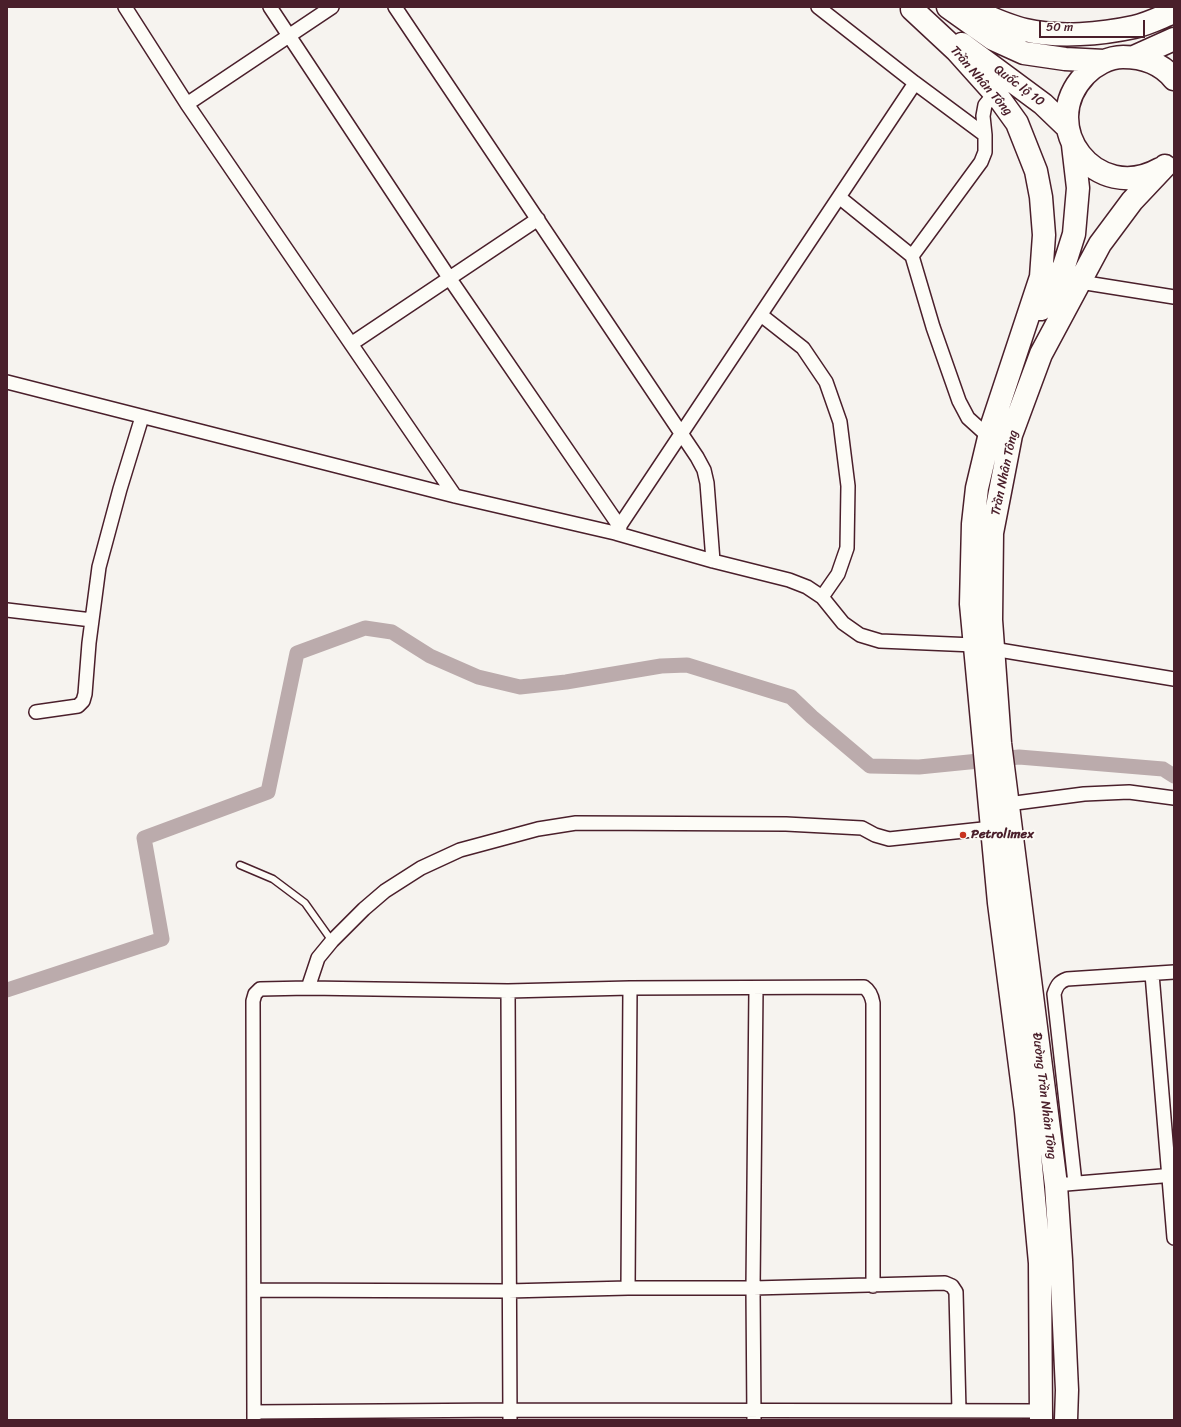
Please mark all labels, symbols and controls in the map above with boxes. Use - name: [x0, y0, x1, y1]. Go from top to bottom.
- scale bar: [1041, 12, 1147, 38]
- text: 50 m: [1046, 16, 1073, 38]
- street label: Trần Nhân Tông: [946, 43, 1016, 119]
- street label: Quốc lộ 10: [991, 62, 1047, 110]
- street label: Trần Nhân Tông: [988, 429, 1022, 517]
- place label: Petrolimex: [971, 827, 1034, 843]
- marker: Petrolimex: [958, 830, 968, 840]
- street label: Đường Trần Nhân Tông: [1028, 1032, 1060, 1160]

